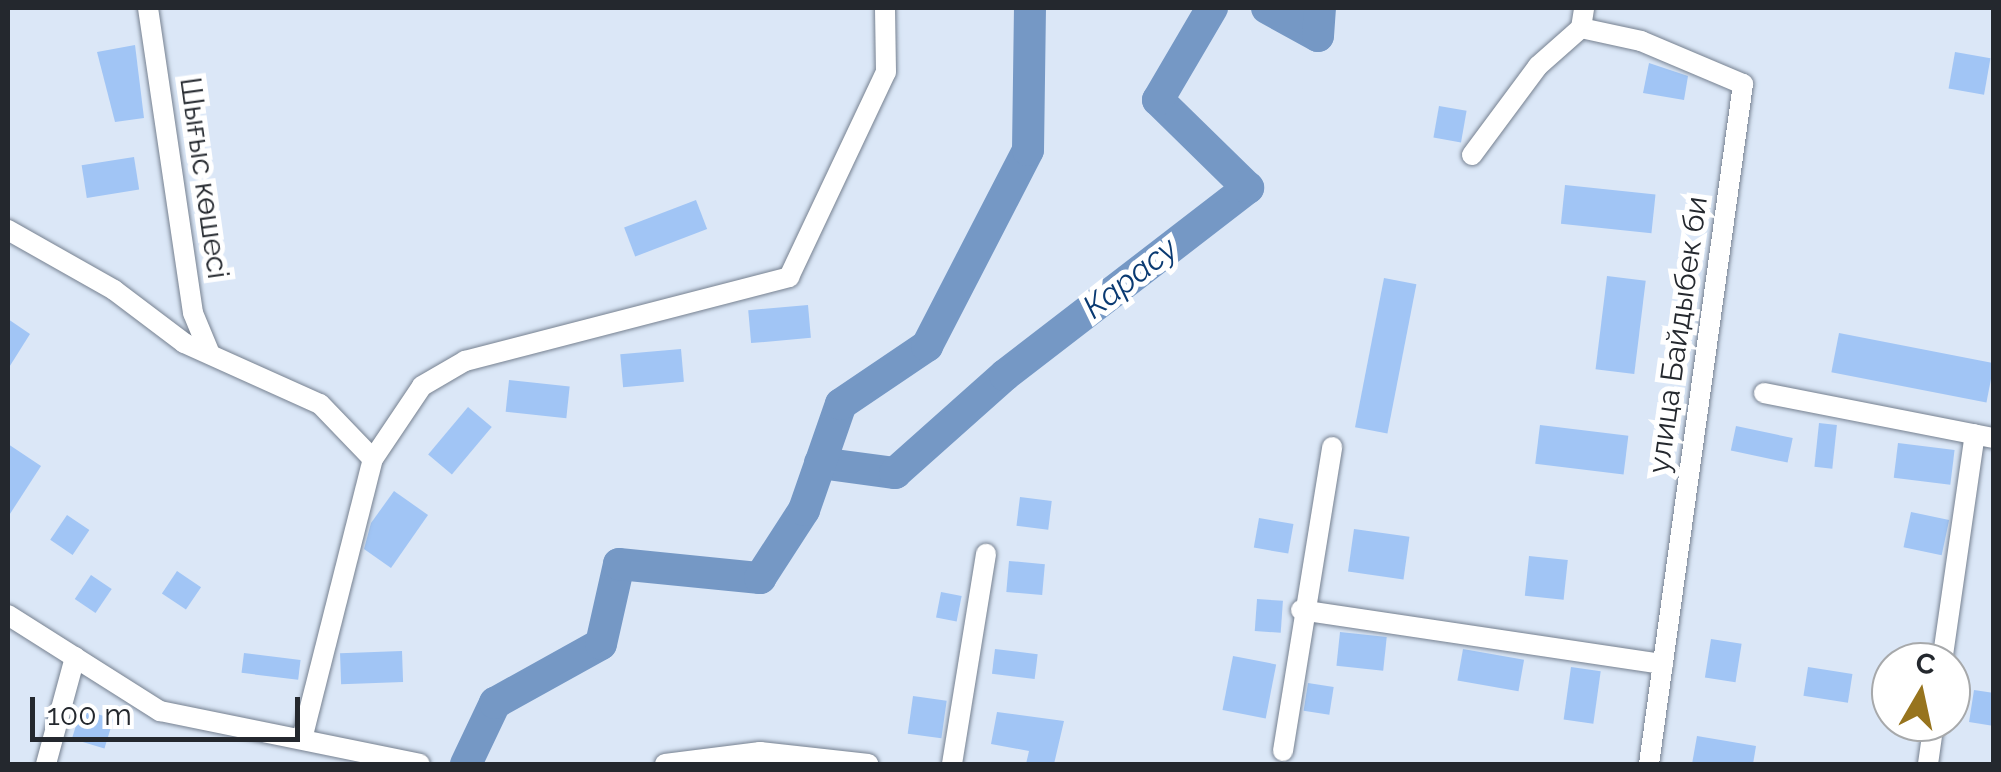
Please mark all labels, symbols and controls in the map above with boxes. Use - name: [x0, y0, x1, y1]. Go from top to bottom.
- street label: Шығыс көшесі: [172, 75, 236, 281]
- street label: улица Байдыбек би: [1641, 194, 1715, 476]
- water label: Карасу: [1075, 230, 1185, 326]
- north arrow: [1871, 642, 1971, 742]
- text: С: [1913, 646, 1938, 682]
- scale bar: [35, 677, 305, 739]
- text: 100 m: [47, 697, 132, 732]

